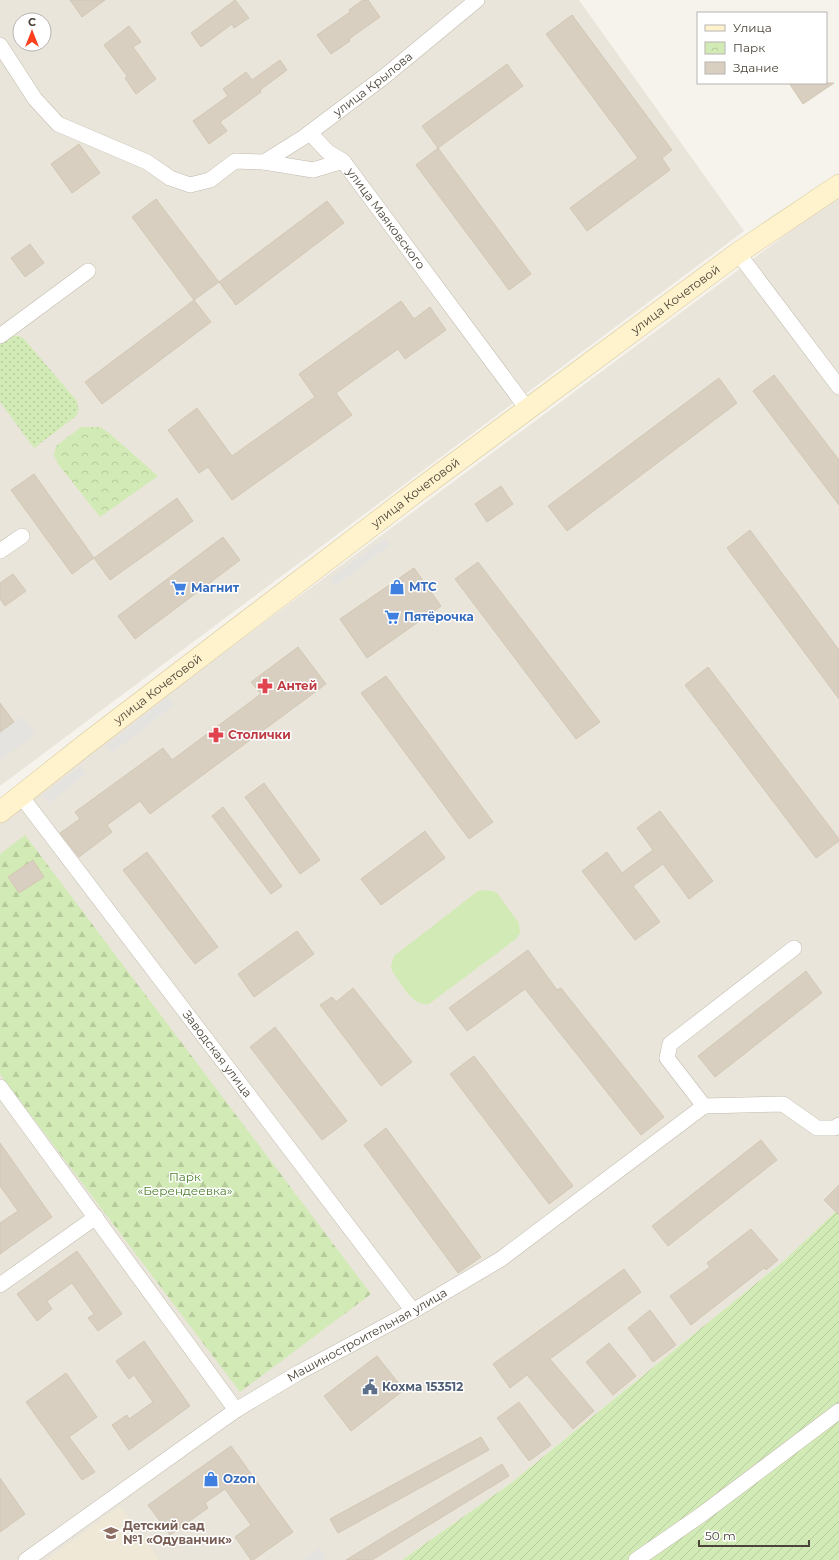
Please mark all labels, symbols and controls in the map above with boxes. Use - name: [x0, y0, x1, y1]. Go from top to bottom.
- north arrow: [12, 12, 52, 52]
- legend: [697, 12, 827, 84]
- text: С: [28, 15, 36, 29]
- text: Улица: [733, 20, 772, 35]
- text: Парк: [733, 40, 765, 55]
- street label: улица Крылова: [329, 48, 415, 120]
- text: Здание: [733, 60, 779, 75]
- street label: улица Маяковского: [343, 164, 429, 272]
- street label: улица Кочетовой: [627, 261, 723, 337]
- street label: улица Кочетовой: [367, 454, 462, 531]
- shop icon: МТС: [388, 578, 406, 596]
- supermarket icon: Магнит: [170, 579, 188, 597]
- place label: МТС: [409, 579, 437, 594]
- place label: Магнит: [191, 580, 240, 595]
- supermarket icon: Пятёрочка: [383, 608, 401, 626]
- place label: Пятёрочка: [404, 609, 474, 624]
- street label: улица Кочетовой: [110, 650, 205, 728]
- pharmacy icon: Антей: [256, 677, 274, 695]
- place label: Антей: [277, 678, 317, 693]
- pharmacy icon: Столички: [207, 726, 225, 744]
- place label: Столички: [228, 727, 291, 742]
- street label: Заводская улица: [180, 1007, 256, 1100]
- park label: Парк «Берендеевка»: [137, 1169, 233, 1198]
- street label: Машиностроительная улица: [284, 1285, 449, 1385]
- public building icon: Кохма 153512: [361, 1378, 379, 1396]
- place label: Кохма 153512: [382, 1379, 463, 1394]
- shop icon: Ozon: [202, 1470, 220, 1488]
- place label: Ozon: [223, 1471, 256, 1486]
- place label: Детский сад №1 «Одуванчик»: [123, 1518, 232, 1547]
- scale bar: [699, 1522, 809, 1548]
- school or university icon: Детский сад №1 «Одуванчик»: [102, 1524, 120, 1542]
- text: 50 m: [705, 1528, 736, 1543]

